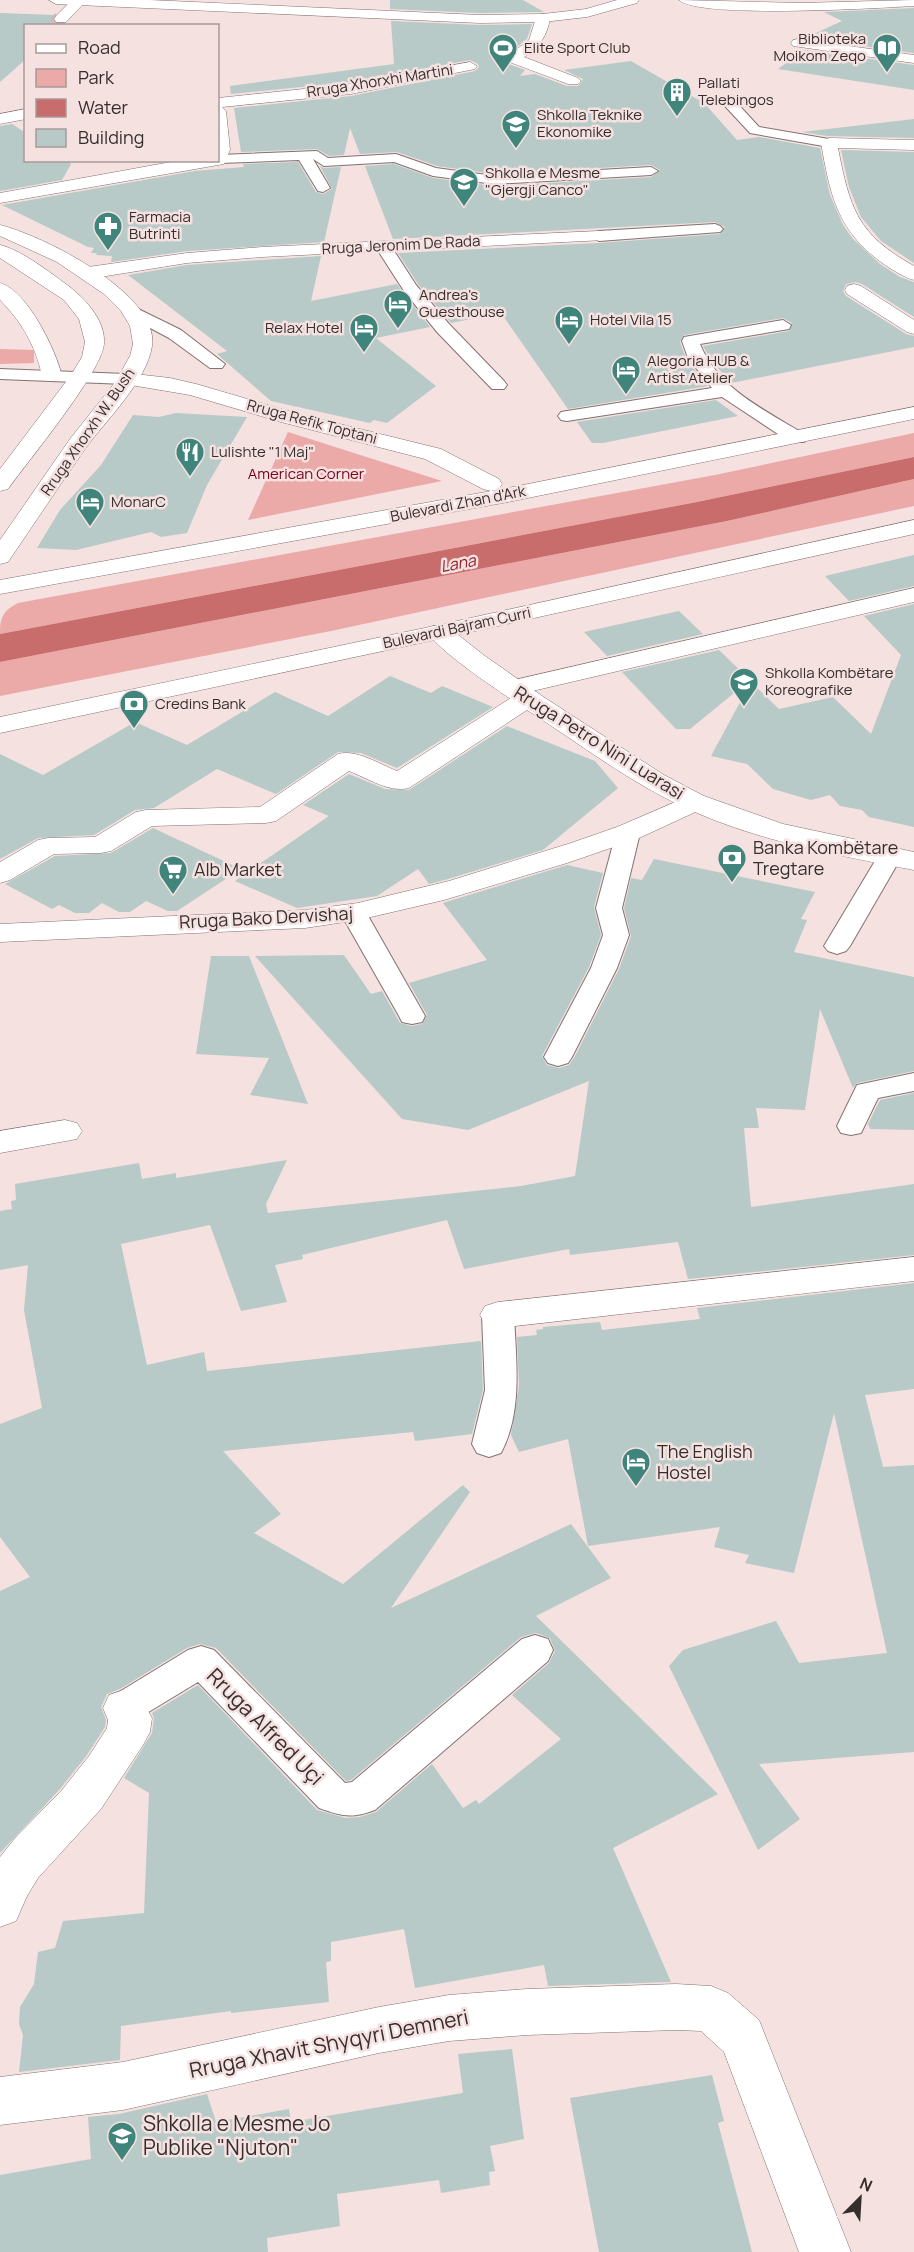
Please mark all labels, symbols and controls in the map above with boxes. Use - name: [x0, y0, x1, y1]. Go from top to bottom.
- legend: [24, 24, 219, 162]
- place label: Biblioteka Moikom Zeqo: [773, 28, 866, 66]
- sports icon: Elite Sport Club: [487, 32, 519, 74]
- library icon: Biblioteka Moikom Zeqo: [871, 32, 903, 74]
- text: Road: [78, 35, 121, 59]
- place label: Elite Sport Club: [524, 37, 631, 58]
- street label: Rruga Xhorxhi Martini: [305, 59, 455, 102]
- text: Park: [78, 65, 115, 89]
- place label: Pallati Telebingos: [698, 72, 774, 110]
- building icon: Pallati Telebingos: [661, 76, 693, 118]
- text: Water: [78, 95, 128, 119]
- place label: Shkolla Teknike Ekonomike: [537, 104, 642, 142]
- school or university icon: Shkolla Teknike Ekonomike: [500, 108, 532, 150]
- text: Building: [78, 125, 144, 149]
- place label: Shkolla e Mesme "Gjergji Canco": [485, 162, 600, 200]
- school or university icon: Shkolla e Mesme "Gjergji Canco": [448, 166, 480, 208]
- place label: Farmacia Butrinti: [129, 206, 191, 244]
- pharmacy icon: Farmacia Butrinti: [92, 210, 124, 252]
- street label: Rruga Jeronim De Rada: [321, 230, 481, 259]
- place label: Andrea's Guesthouse: [419, 284, 505, 322]
- hotel icon: Andrea's Guesthouse: [382, 288, 414, 330]
- hotel icon: Hotel Vila 15: [553, 304, 585, 346]
- place label: Hotel Vila 15: [590, 309, 672, 330]
- hotel icon: Relax Hotel: [348, 312, 380, 354]
- place label: Relax Hotel: [265, 317, 343, 338]
- place label: Alegoria HUB & Artist Atelier: [647, 350, 750, 388]
- hotel icon: Alegoria HUB & Artist Atelier: [610, 354, 642, 396]
- street label: Rruga Xhorxh W. Bush: [36, 364, 140, 500]
- street label: Rruga Refik Toptani: [245, 394, 380, 449]
- restaurant icon: Lulishte "1 Maj": [174, 436, 206, 478]
- place label: Lulishte "1 Maj": [211, 441, 314, 462]
- park label: American Corner: [248, 463, 365, 484]
- street label: Bulevardi Zhan d'Ark: [389, 480, 528, 527]
- hotel icon: MonarC: [74, 486, 106, 528]
- place label: MonarC: [111, 491, 166, 512]
- water label: Lana: [439, 549, 479, 577]
- street label: Bulevardi Bajram Curri: [381, 602, 533, 653]
- place label: Shkolla Kombëtare Koreografike: [765, 662, 894, 700]
- school or university icon: Shkolla Kombëtare Koreografike: [728, 666, 760, 708]
- street label: Rruga Petro Nini Luarasi: [510, 680, 689, 804]
- bank icon: Credins Bank: [118, 688, 150, 730]
- place label: Credins Bank: [155, 693, 246, 714]
- place label: Banka Kombëtare Tregtare: [753, 835, 898, 880]
- bank icon: Banka Kombëtare Tregtare: [716, 842, 748, 884]
- supermarket icon: Alb Market: [157, 854, 189, 896]
- place label: Alb Market: [194, 857, 282, 881]
- street label: Rruga Bako Dervishaj: [178, 900, 353, 934]
- place label: The English Hostel: [657, 1439, 753, 1484]
- hotel icon: The English Hostel: [620, 1446, 652, 1488]
- street label: Rruga Alfred Uçi: [201, 1662, 330, 1791]
- street label: Rruga Xhavit Shyqyri Demneri: [187, 2002, 471, 2084]
- place label: Shkolla e Mesme Jo Publike "Njuton": [143, 2109, 331, 2161]
- school or university icon: Shkolla e Mesme Jo Publike "Njuton": [106, 2120, 138, 2162]
- north arrow: [830, 2168, 890, 2228]
- text: N: [856, 2172, 876, 2197]

